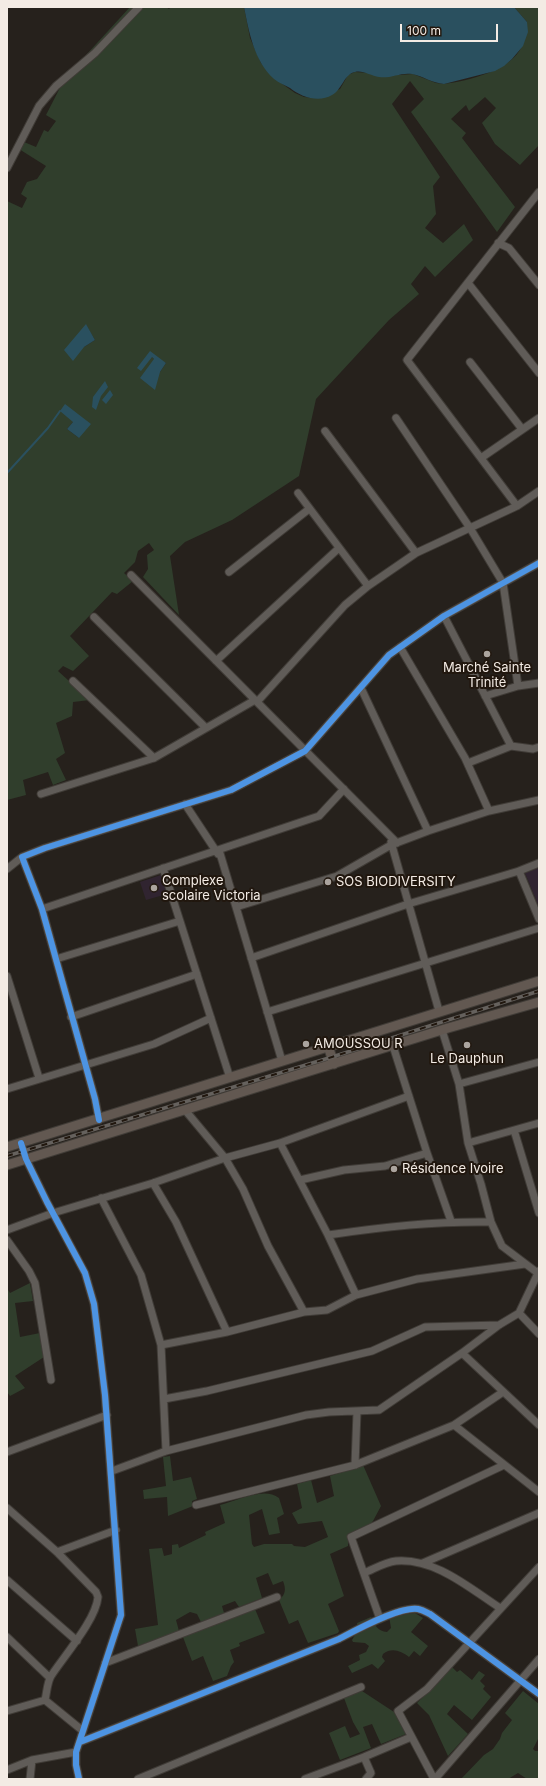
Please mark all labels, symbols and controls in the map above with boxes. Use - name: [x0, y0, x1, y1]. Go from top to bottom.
- scale bar: [402, 16, 500, 42]
- text: 100 m: [407, 23, 441, 38]
- marker: Marché Sainte Trinité: [482, 649, 492, 659]
- place label: Marché Sainte Trinité: [443, 660, 531, 691]
- place label: Complexe scolaire Victoria: [162, 873, 261, 904]
- place label: SOS BIODIVERSITY: [336, 874, 456, 890]
- marker: SOS BIODIVERSITY: [323, 877, 333, 887]
- marker: Complexe scolaire Victoria: [149, 883, 159, 893]
- place label: AMOUSSOU R: [314, 1036, 403, 1052]
- marker: AMOUSSOU R: [301, 1039, 311, 1049]
- marker: Le Dauphun: [462, 1040, 472, 1050]
- place label: Le Dauphun: [430, 1051, 504, 1067]
- place label: Résidence Ivoire: [402, 1161, 503, 1177]
- marker: Résidence Ivoire: [389, 1164, 399, 1174]

